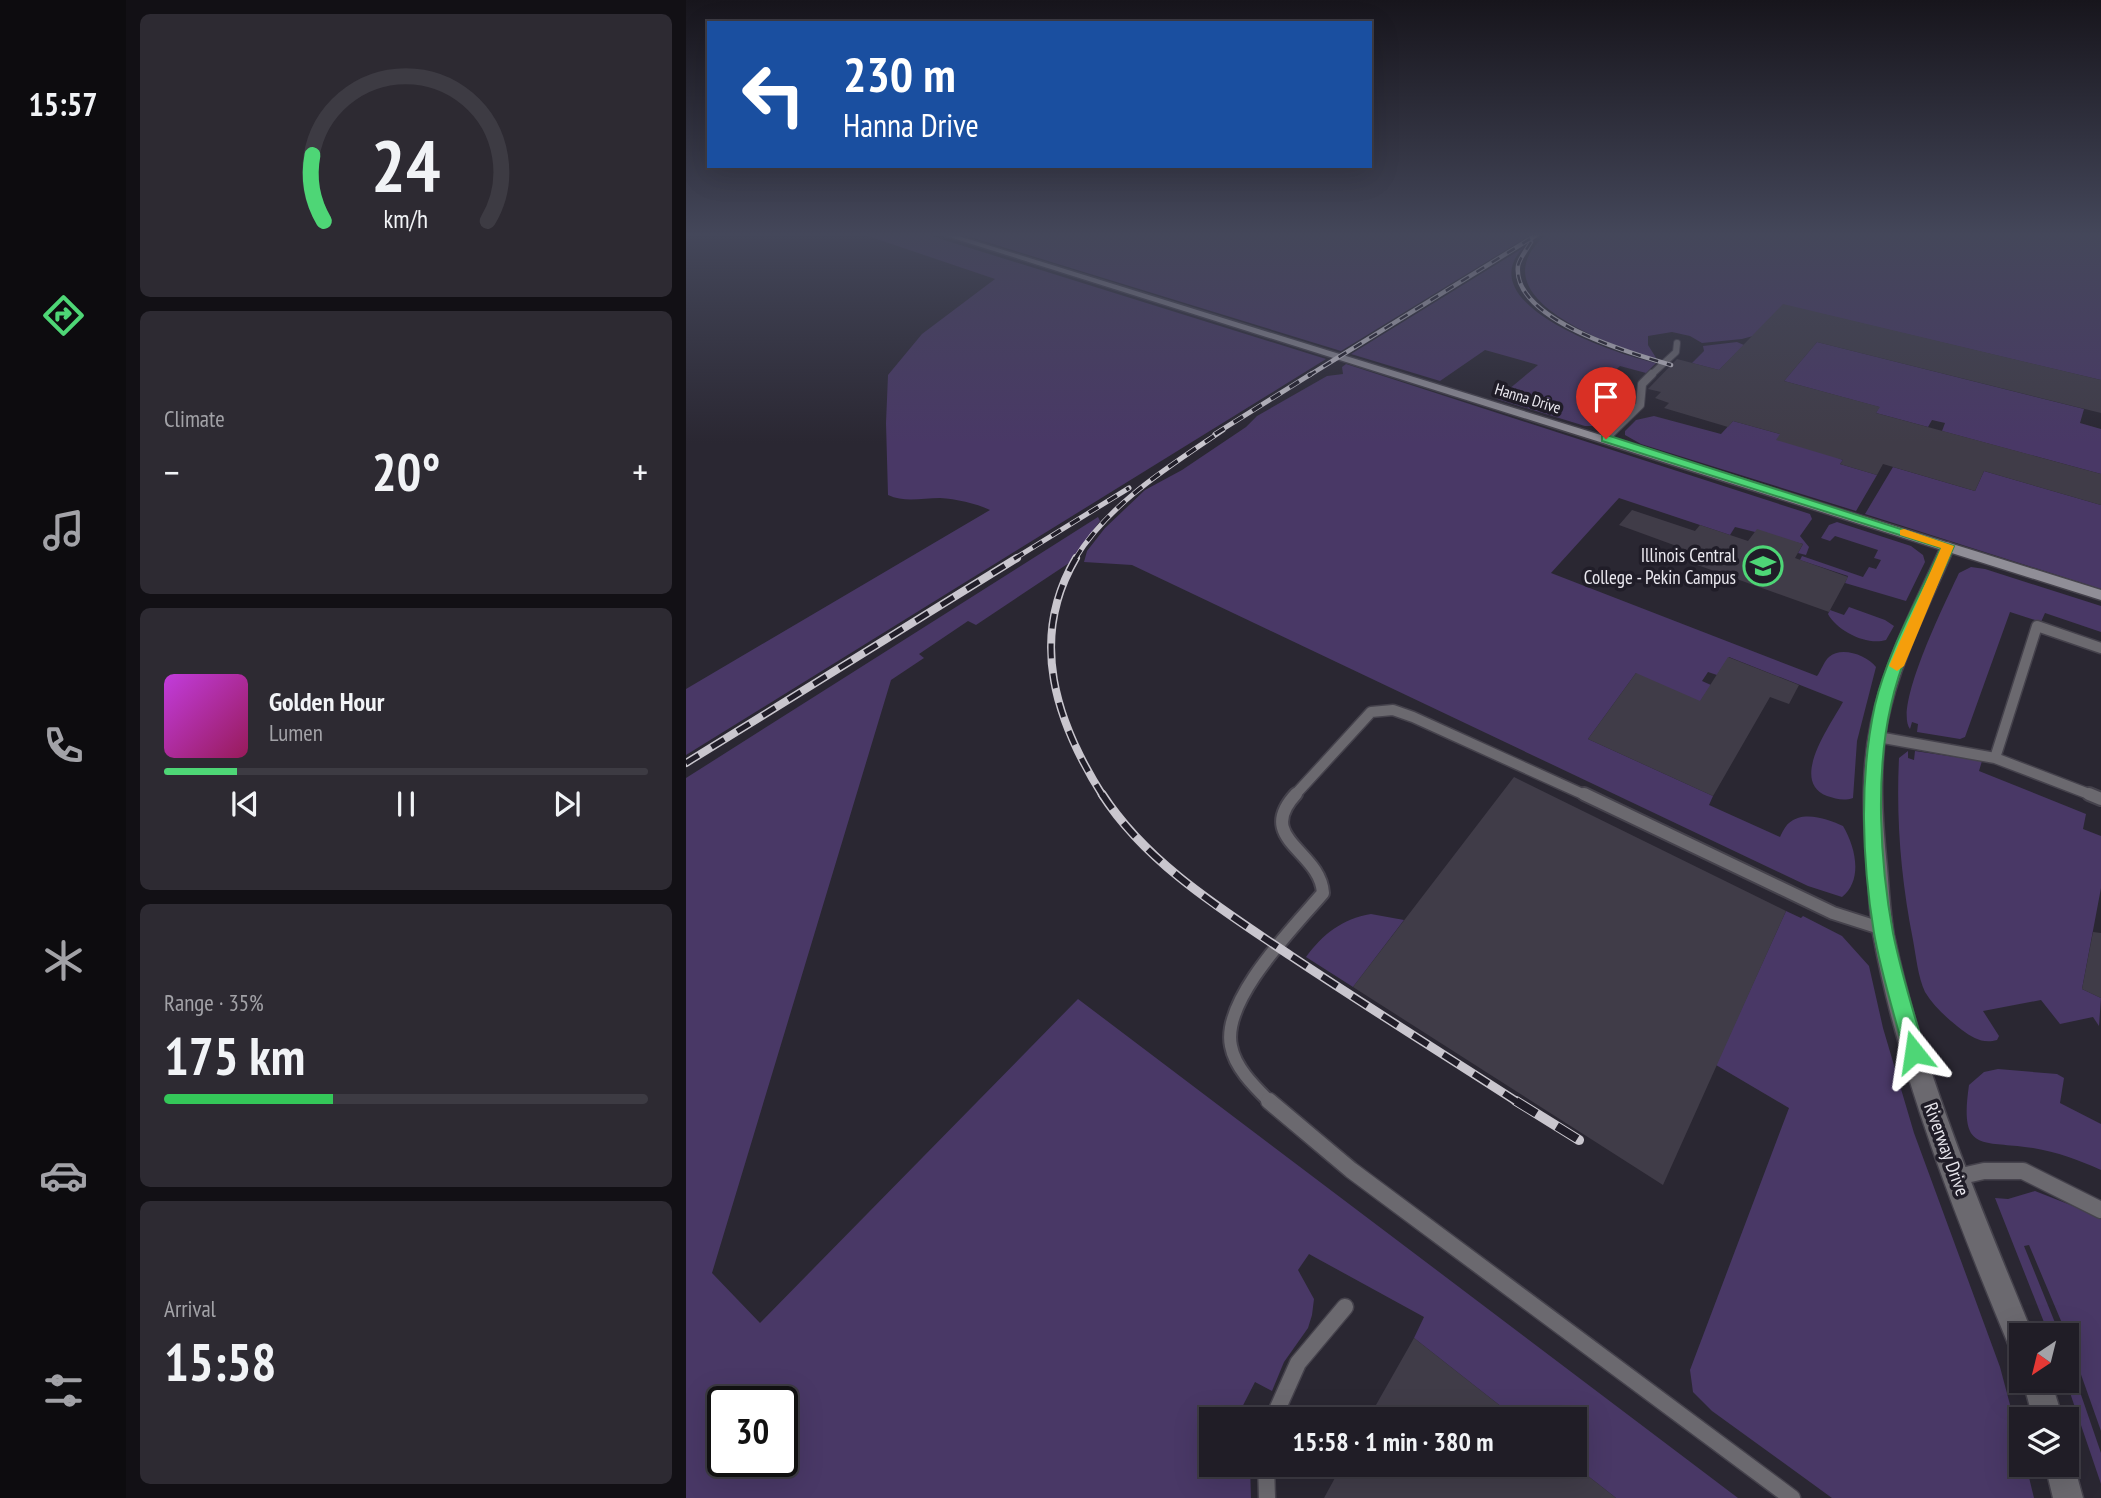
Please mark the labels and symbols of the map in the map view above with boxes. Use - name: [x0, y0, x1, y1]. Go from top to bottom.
- pin: [1576, 367, 1636, 439]
- street label: Hanna Drive: [1493, 379, 1563, 417]
- place label: Illinois Central College - Pekin Campus: [1584, 543, 1737, 589]
- school or university icon: Illinois Central College - Pekin Campus: [1742, 545, 1784, 587]
- position arrow: [1877, 1015, 1951, 1089]
- street label: Riverway Drive: [1919, 1099, 1975, 1199]
- north arrow: [2009, 1323, 2079, 1393]
- speed limit sign: 30: [707, 1386, 798, 1477]

